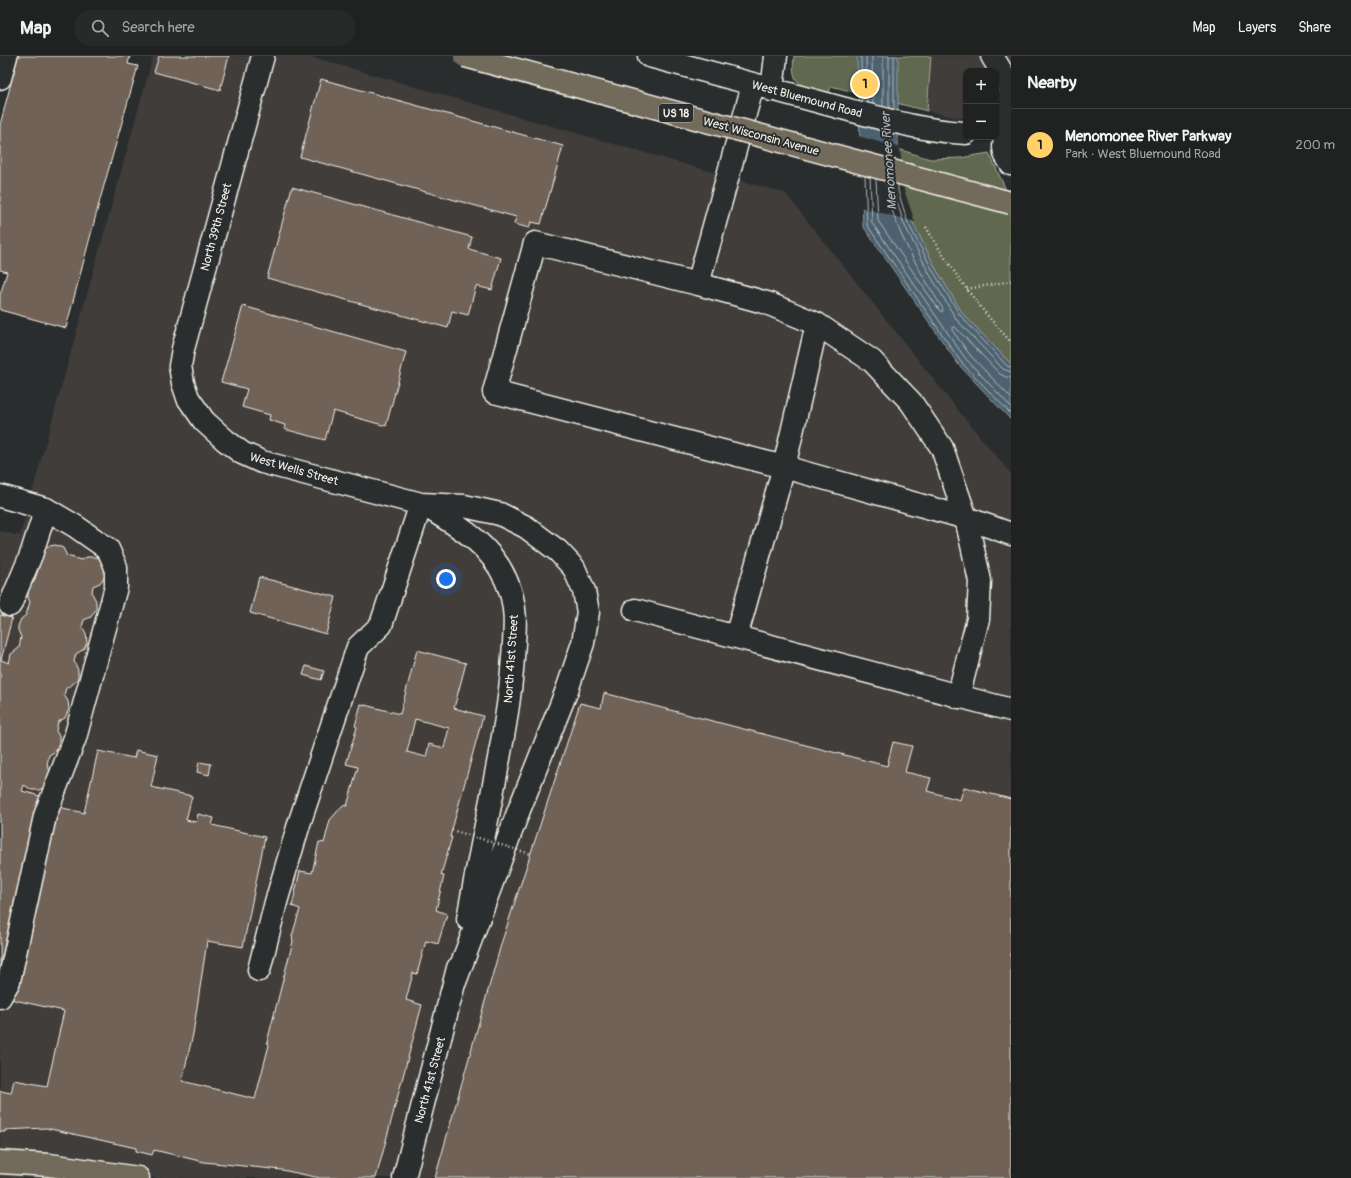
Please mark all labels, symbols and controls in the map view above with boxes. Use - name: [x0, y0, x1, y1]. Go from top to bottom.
- search box: [75, 10, 355, 46]
- text: Map: [20, 16, 51, 40]
- icon: search: [89, 17, 111, 39]
- text: Search here: [121, 18, 195, 37]
- text: Map: [1193, 19, 1216, 36]
- text: Layers: [1238, 19, 1276, 36]
- text: Share: [1298, 19, 1331, 36]
- map controls: [963, 68, 999, 140]
- button: +: [963, 68, 999, 104]
- pin: 1: [852, 69, 878, 99]
- text: Nearby: [1027, 72, 1076, 93]
- street label: West Bluemound Road: [750, 78, 864, 121]
- road number: US 18: [659, 104, 693, 122]
- button: −: [963, 104, 999, 140]
- water label: Menomonee River: [877, 109, 900, 210]
- street label: West Wisconsin Avenue: [701, 114, 821, 159]
- text: Menomonee River Parkway: [1065, 127, 1231, 146]
- text: 1: [1037, 137, 1043, 153]
- text: 200 m: [1296, 137, 1335, 153]
- text: Park · West Bluemound Road: [1065, 146, 1221, 162]
- street label: North 39th Street: [198, 181, 235, 273]
- street label: West Wells Street: [248, 450, 340, 489]
- your location: [436, 569, 456, 589]
- street label: North 41st Street: [501, 614, 522, 704]
- street label: North 41st Street: [412, 1035, 449, 1125]

